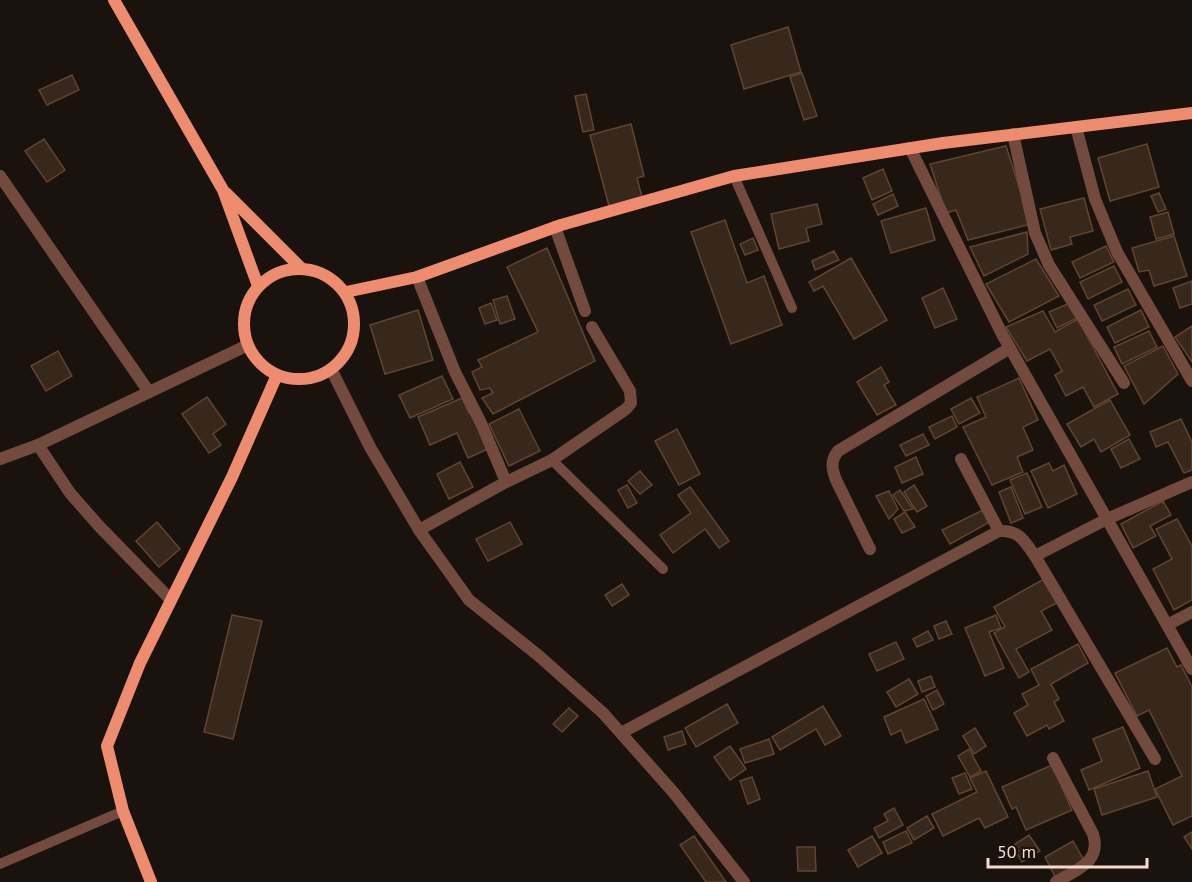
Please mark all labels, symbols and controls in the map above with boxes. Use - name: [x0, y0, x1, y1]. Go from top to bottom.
- scale bar: [988, 831, 1147, 869]
- text: 50 m: [997, 840, 1036, 863]

